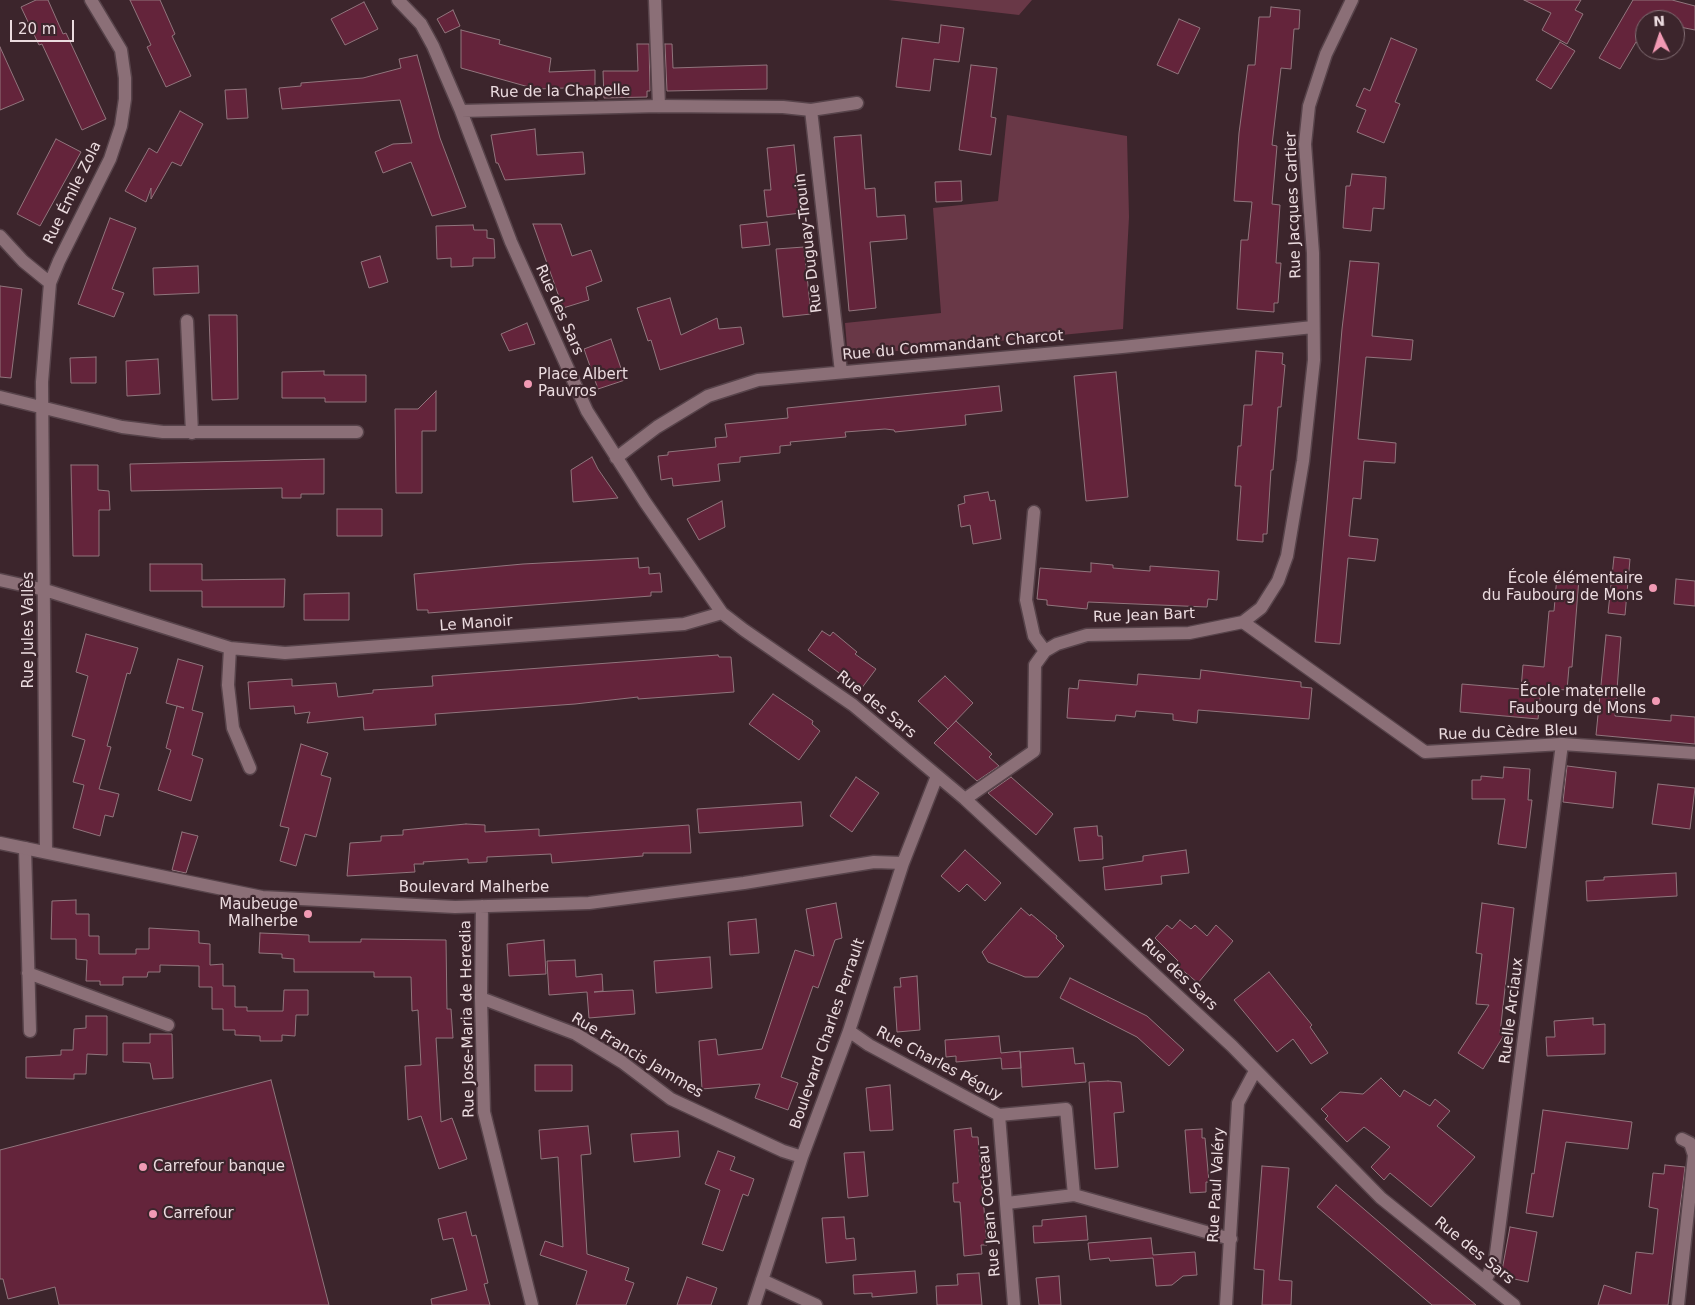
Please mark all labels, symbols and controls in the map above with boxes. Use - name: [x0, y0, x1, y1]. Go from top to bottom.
- scale bar: [12, 10, 76, 42]
- north arrow: [1635, 10, 1685, 60]
- text: N: [1653, 13, 1665, 29]
- text: 20 m: [18, 20, 56, 38]
- street label: Rue de la Chapelle: [490, 82, 630, 102]
- street label: Rue Jacques Cartier: [1282, 131, 1306, 279]
- street label: Rue Émile Zola: [40, 139, 106, 247]
- street label: Rue Duguay-Trouin: [792, 172, 826, 314]
- street label: Rue des Sars: [531, 262, 587, 358]
- street label: Rue du Commandant Charcot: [842, 327, 1064, 365]
- place label: Place Albert Pauvros: [538, 366, 628, 401]
- marker: Place Albert Pauvros: [522, 378, 534, 390]
- place label: École élémentaire du Faubourg de Mons: [1482, 570, 1643, 605]
- street label: Rue Jules Vallès: [20, 572, 38, 688]
- marker: École élémentaire du Faubourg de Mons: [1647, 582, 1659, 594]
- street label: Rue Jean Bart: [1093, 605, 1195, 627]
- street label: Le Manoir: [439, 612, 513, 636]
- street label: Rue des Sars: [833, 667, 919, 743]
- place label: École maternelle Faubourg de Mons: [1509, 683, 1646, 718]
- marker: École maternelle Faubourg de Mons: [1650, 695, 1662, 707]
- street label: Rue du Cèdre Bleu: [1438, 722, 1578, 744]
- street label: Boulevard Malherbe: [399, 879, 549, 897]
- place label: Maubeuge Malherbe: [219, 896, 298, 931]
- marker: Maubeuge Malherbe: [302, 908, 314, 920]
- street label: Rue Jose-Maria de Heredia: [457, 920, 479, 1118]
- street label: Rue des Sars: [1137, 935, 1221, 1015]
- street label: Boulevard Charles Perrault: [787, 936, 869, 1132]
- street label: Ruelle Arciaux: [1497, 957, 1527, 1065]
- street label: Rue Francis Jammes: [568, 1010, 706, 1102]
- street label: Rue Charles Péguy: [873, 1023, 1005, 1105]
- street label: Rue Paul Valéry: [1205, 1127, 1229, 1243]
- street label: Rue Jean Cocteau: [975, 1144, 1005, 1278]
- place label: Carrefour banque: [153, 1158, 285, 1176]
- marker: Carrefour banque: [137, 1161, 149, 1173]
- place label: Carrefour: [163, 1205, 234, 1223]
- marker: Carrefour: [147, 1208, 159, 1220]
- street label: Rue des Sars: [1431, 1213, 1517, 1289]

